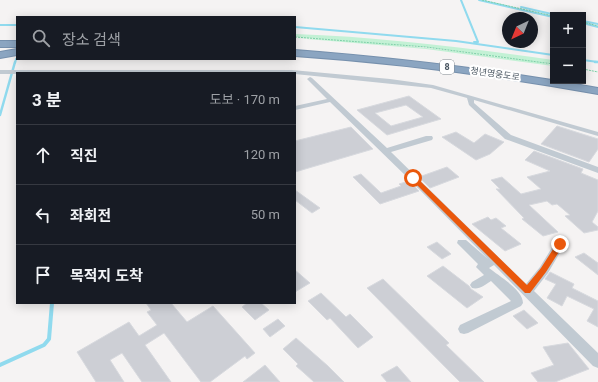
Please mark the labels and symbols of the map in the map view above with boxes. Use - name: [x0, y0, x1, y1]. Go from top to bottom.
- north arrow: [502, 12, 538, 48]
- road number: 8: [440, 60, 454, 74]
- street label: 청년영웅도로: [470, 66, 520, 82]
- route start: [404, 169, 422, 187]
- route end: [551, 235, 569, 253]

